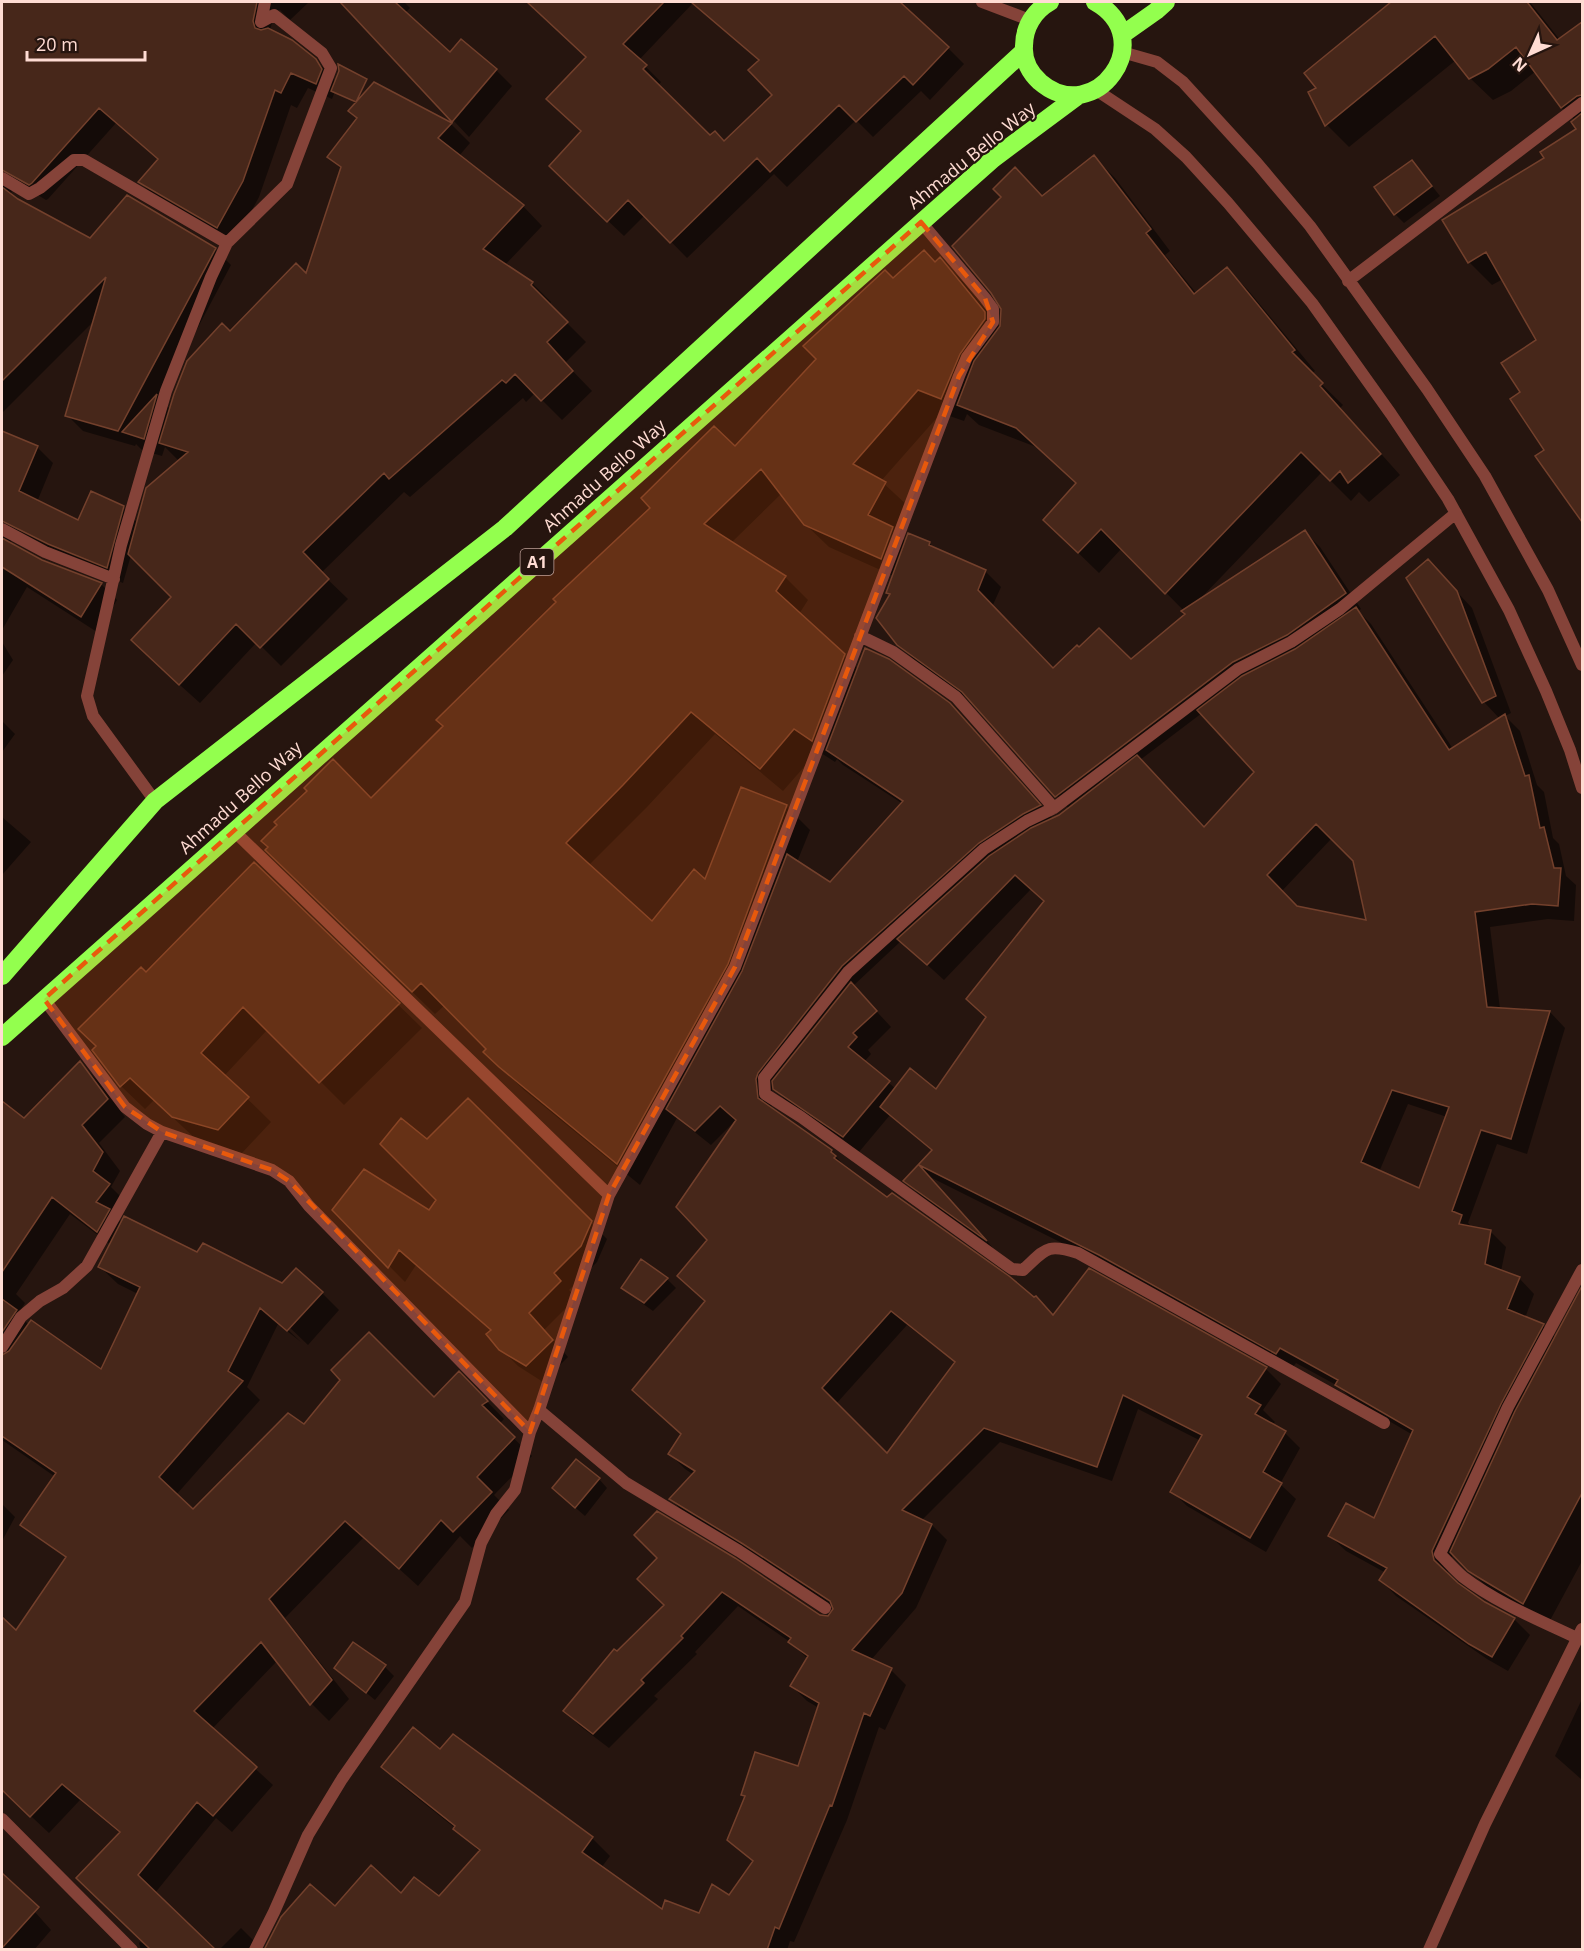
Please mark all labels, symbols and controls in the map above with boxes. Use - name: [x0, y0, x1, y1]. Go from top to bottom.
- scale bar: [27, 24, 146, 62]
- north arrow: [1500, 24, 1560, 84]
- text: 20 m: [36, 32, 78, 56]
- text: N: [1507, 52, 1532, 77]
- street label: Ahmadu Bello Way: [902, 95, 1041, 214]
- street label: Ahmadu Bello Way: [537, 413, 671, 537]
- road number: A1: [520, 549, 554, 575]
- street label: Ahmadu Bello Way: [173, 735, 307, 859]

